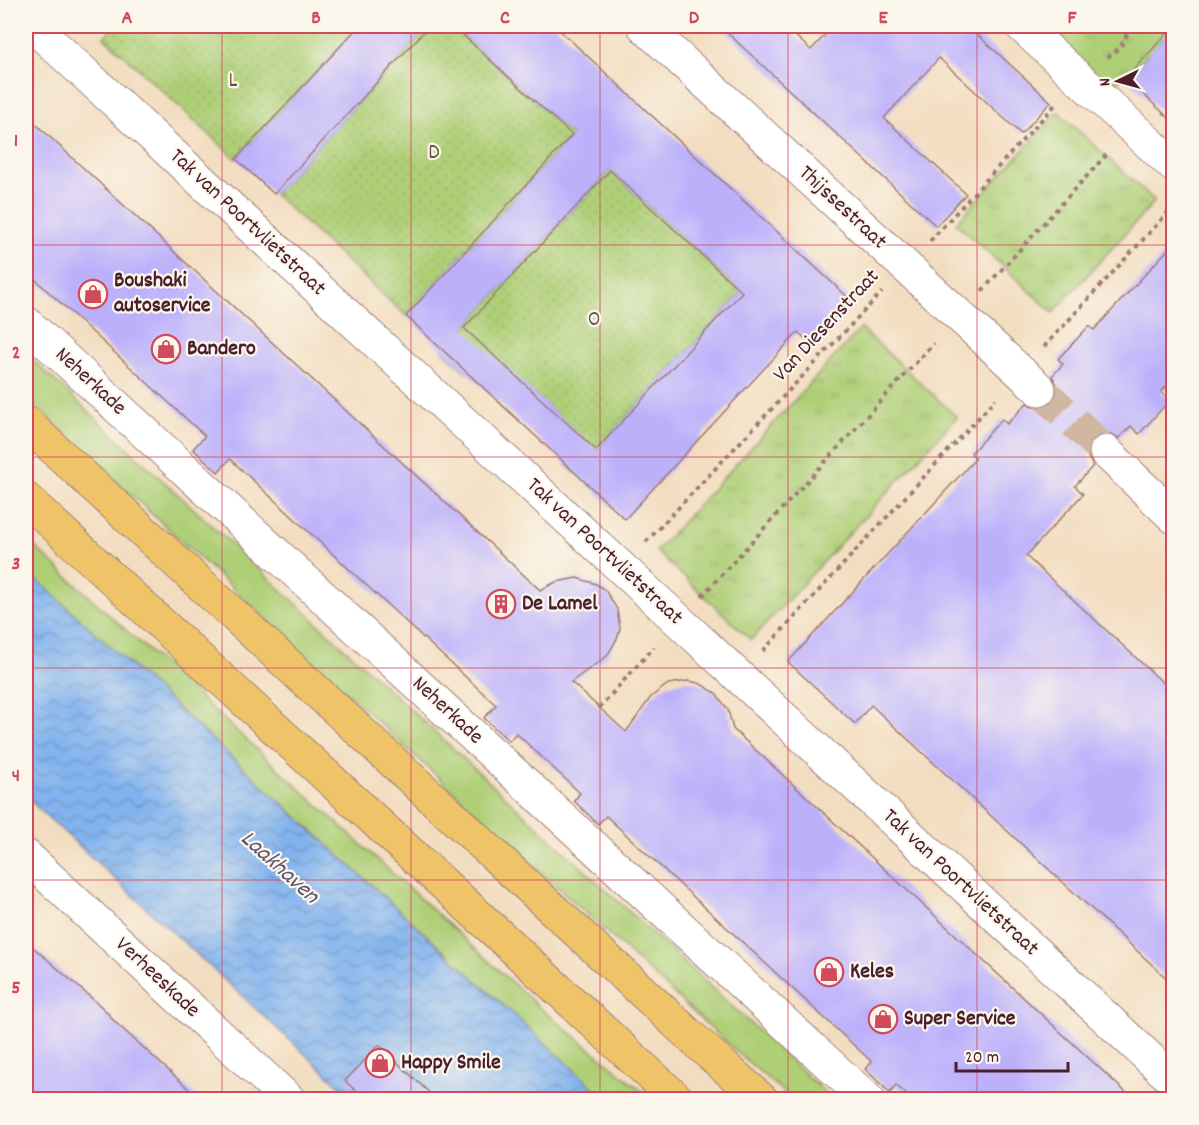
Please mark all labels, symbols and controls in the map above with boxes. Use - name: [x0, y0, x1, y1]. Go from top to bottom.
- text: A: [122, 5, 133, 33]
- text: B: [311, 5, 321, 33]
- text: C: [500, 5, 510, 33]
- text: D: [689, 5, 700, 33]
- text: E: [878, 5, 888, 33]
- text: F: [1068, 5, 1078, 33]
- north arrow: [1088, 51, 1148, 111]
- park label: L: [229, 66, 238, 97]
- text: N: [1094, 77, 1117, 87]
- text: 1: [14, 128, 18, 156]
- park label: D: [428, 138, 440, 169]
- street label: Tak van Poortvlietstraat: [162, 142, 332, 304]
- street label: Thijssestraat: [791, 159, 893, 257]
- street label: Van Diesenstraat: [766, 263, 888, 389]
- place label: Boushaki autoservice: [114, 266, 211, 322]
- shop icon: Boushaki autoservice: [77, 278, 109, 310]
- park label: O: [588, 305, 600, 336]
- shop icon: Bandero: [150, 333, 182, 365]
- place label: Bandero: [187, 334, 256, 365]
- text: 2: [12, 340, 20, 368]
- street label: Neherkade: [47, 341, 133, 423]
- street label: Tak van Poortvlietstraat: [519, 471, 689, 633]
- text: 3: [12, 551, 20, 579]
- building icon: De Lamel: [485, 588, 517, 620]
- place label: De Lamel: [522, 589, 598, 620]
- street label: Neherkade: [404, 670, 490, 752]
- text: 4: [12, 763, 20, 791]
- street label: Tak van Poortvlietstraat: [875, 802, 1045, 964]
- water label: Laakhaven: [232, 823, 327, 913]
- street label: Verheeskade: [107, 930, 207, 1026]
- shop icon: Keles: [813, 956, 845, 988]
- place label: Keles: [850, 957, 894, 988]
- text: 5: [11, 975, 21, 1003]
- shop icon: Super Service: [867, 1003, 899, 1035]
- place label: Super Service: [904, 1004, 1016, 1035]
- scale bar: [956, 1035, 1068, 1073]
- text: 20 m: [965, 1046, 999, 1071]
- shop icon: Happy Smile: [364, 1047, 396, 1079]
- place label: Happy Smile: [401, 1048, 501, 1079]

